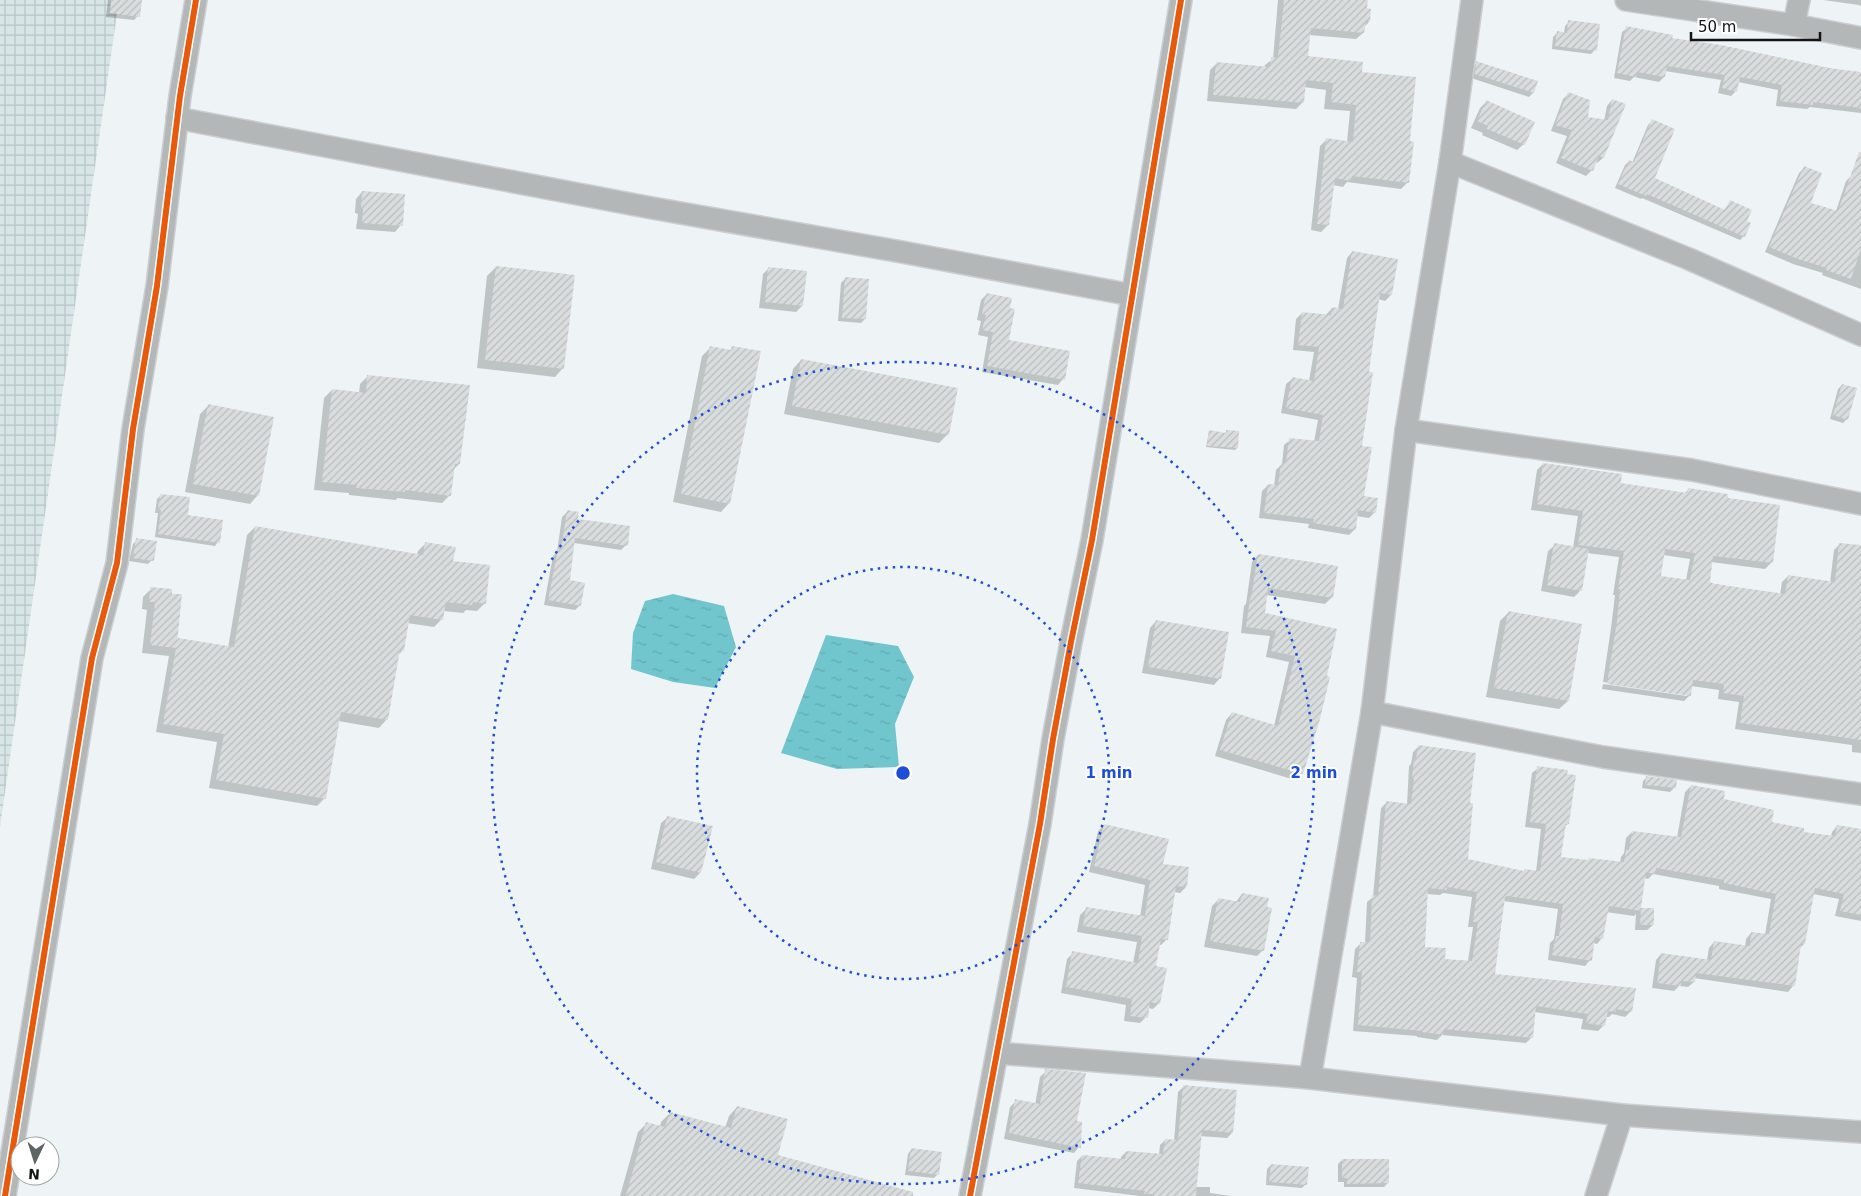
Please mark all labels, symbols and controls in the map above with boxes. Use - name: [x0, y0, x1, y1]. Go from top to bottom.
- scale bar: [1691, 10, 1820, 42]
- text: 50 m: [1698, 18, 1736, 36]
- centre of rings: [894, 764, 912, 782]
- text: 1 min: [1085, 764, 1133, 782]
- text: 2 min: [1290, 764, 1338, 782]
- north arrow: [10, 1136, 60, 1186]
- text: N: [28, 1166, 40, 1182]

